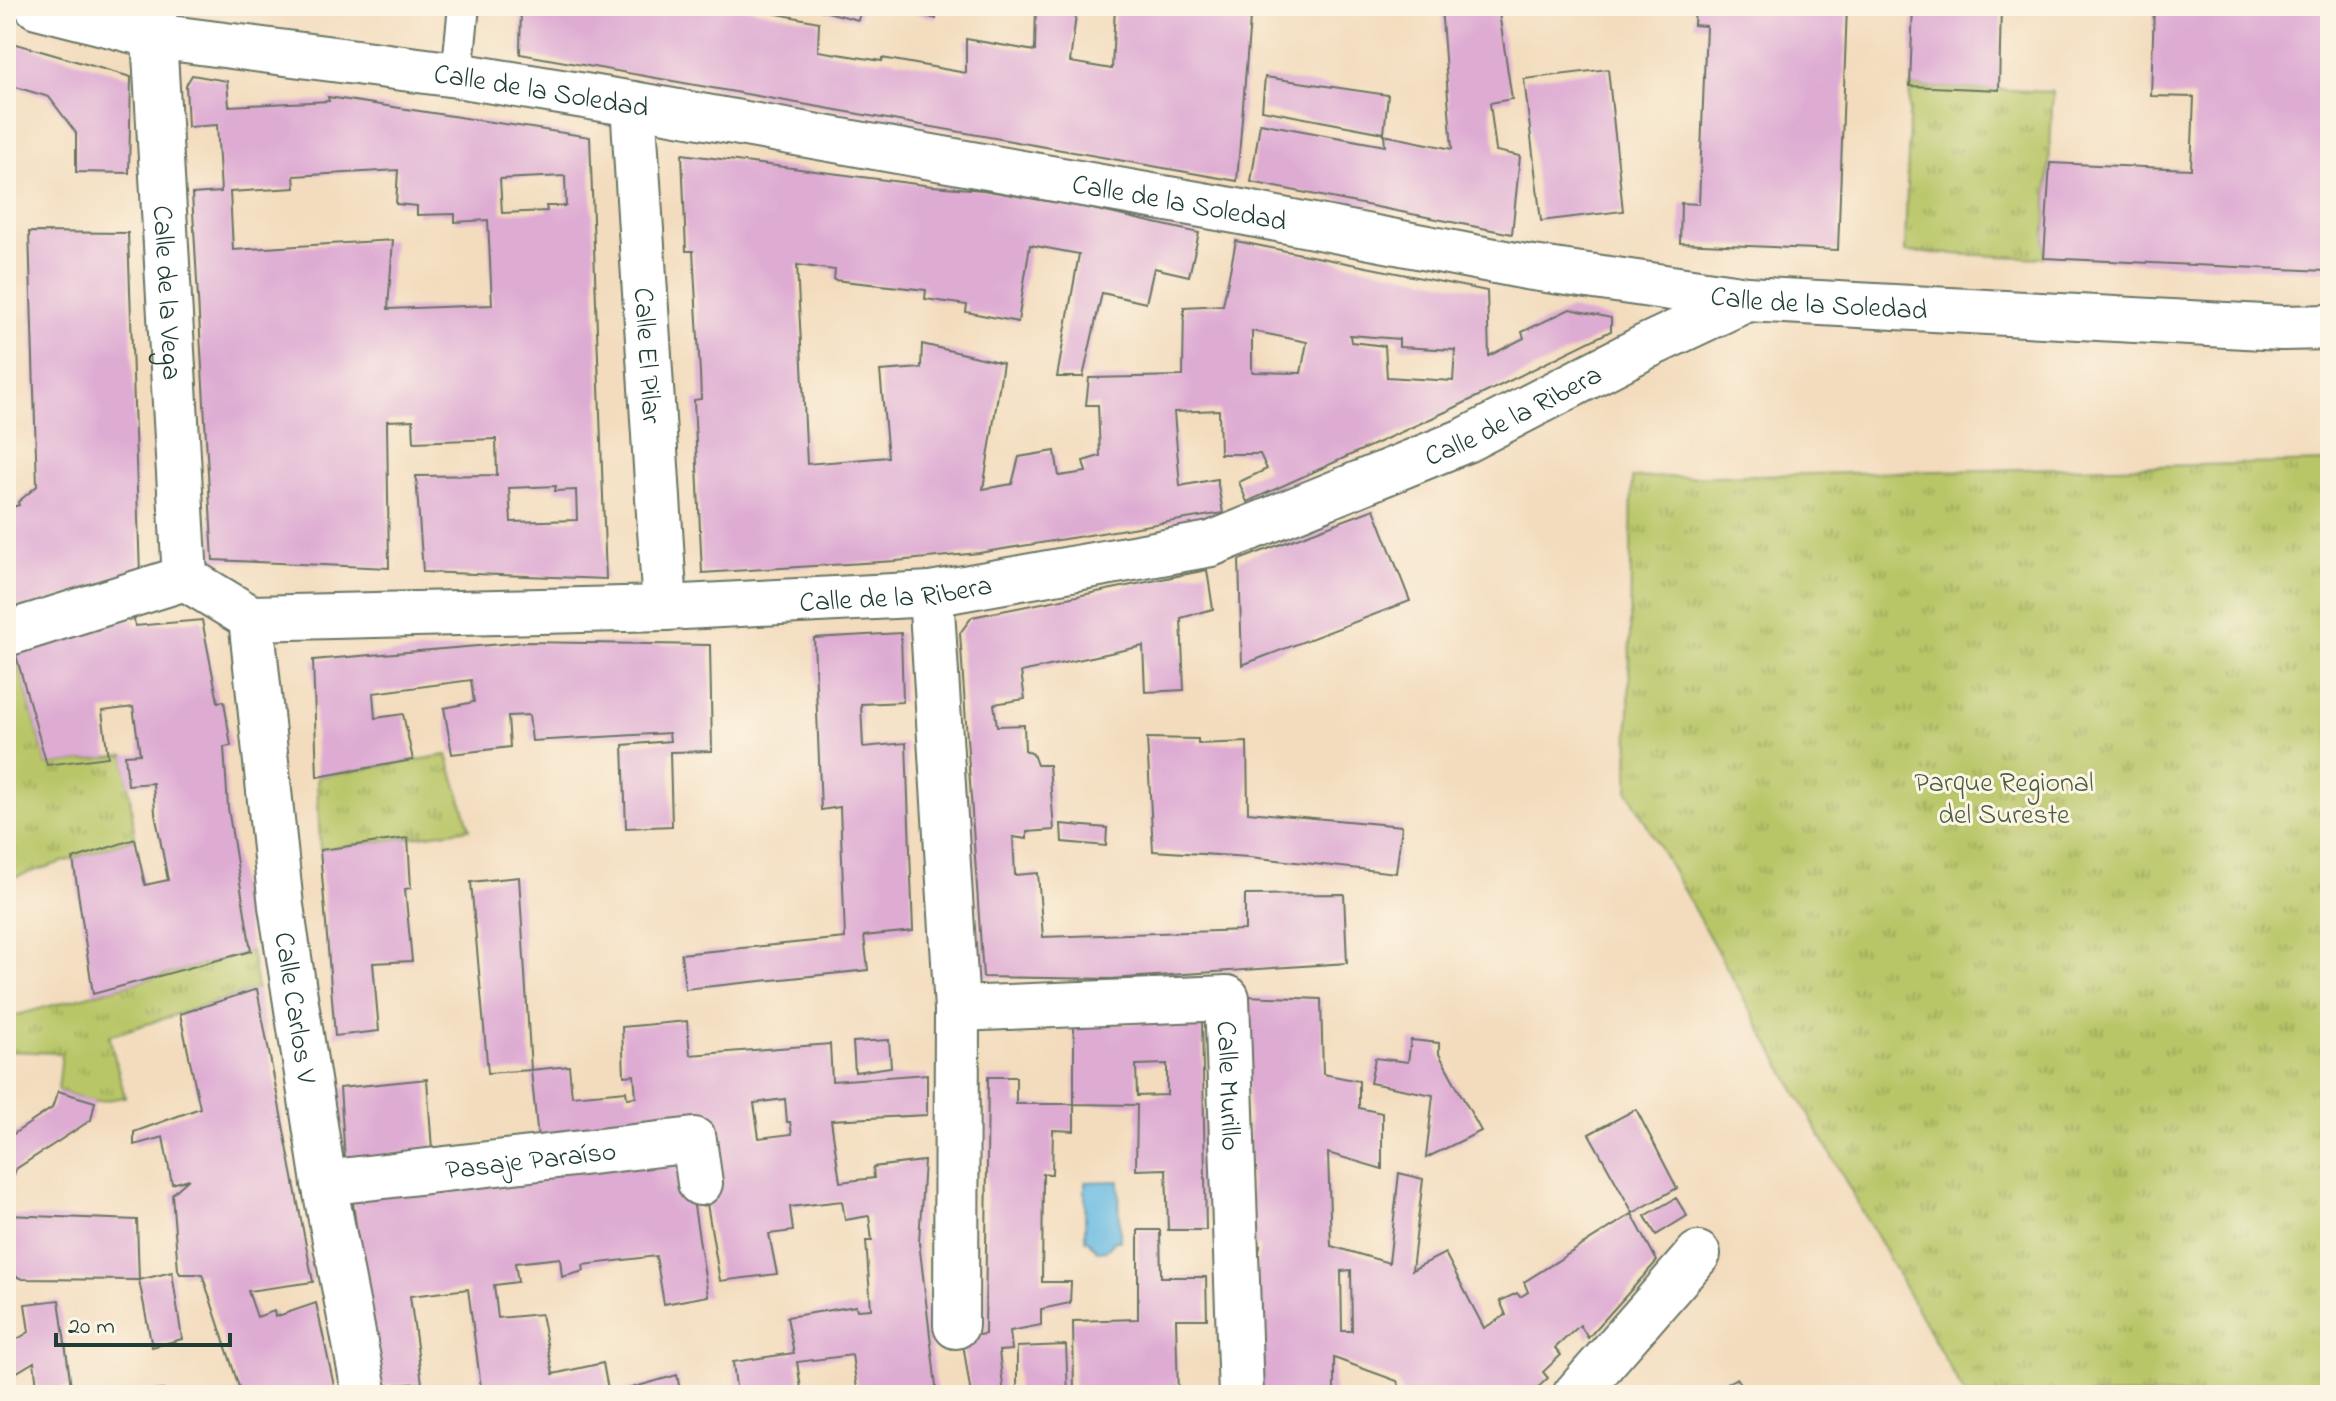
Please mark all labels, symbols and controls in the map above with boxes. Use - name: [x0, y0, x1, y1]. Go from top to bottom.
- street label: Calle de la Soledad: [431, 55, 652, 130]
- street label: Calle de la Soledad: [1069, 165, 1290, 244]
- street label: Calle de la Vega: [140, 204, 191, 381]
- street label: Calle de la Soledad: [1708, 277, 1929, 333]
- street label: Calle El Pilar: [621, 286, 670, 425]
- street label: Calle de la Ribera: [1419, 356, 1610, 479]
- street label: Calle de la Ribera: [798, 566, 996, 625]
- park label: Parque Regional del Sureste: [1914, 764, 2094, 837]
- street label: Calle Carlos V: [261, 929, 325, 1087]
- street label: Calle Murillo: [1204, 1020, 1249, 1152]
- street label: Pasaje Paraíso: [443, 1132, 619, 1193]
- scale bar: [56, 1297, 230, 1347]
- text: 20 m: [68, 1310, 115, 1345]

